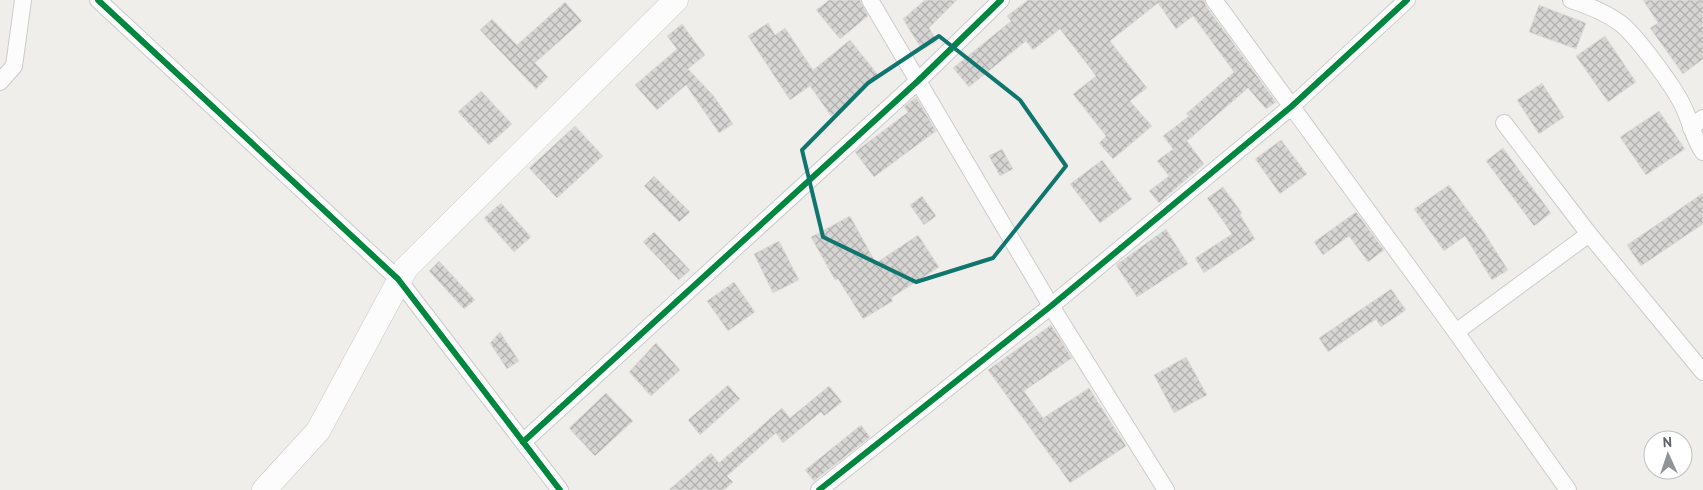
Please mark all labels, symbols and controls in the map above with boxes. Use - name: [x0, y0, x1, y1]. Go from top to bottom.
- north arrow: [1643, 430, 1693, 480]
- text: N: [1662, 433, 1672, 451]

